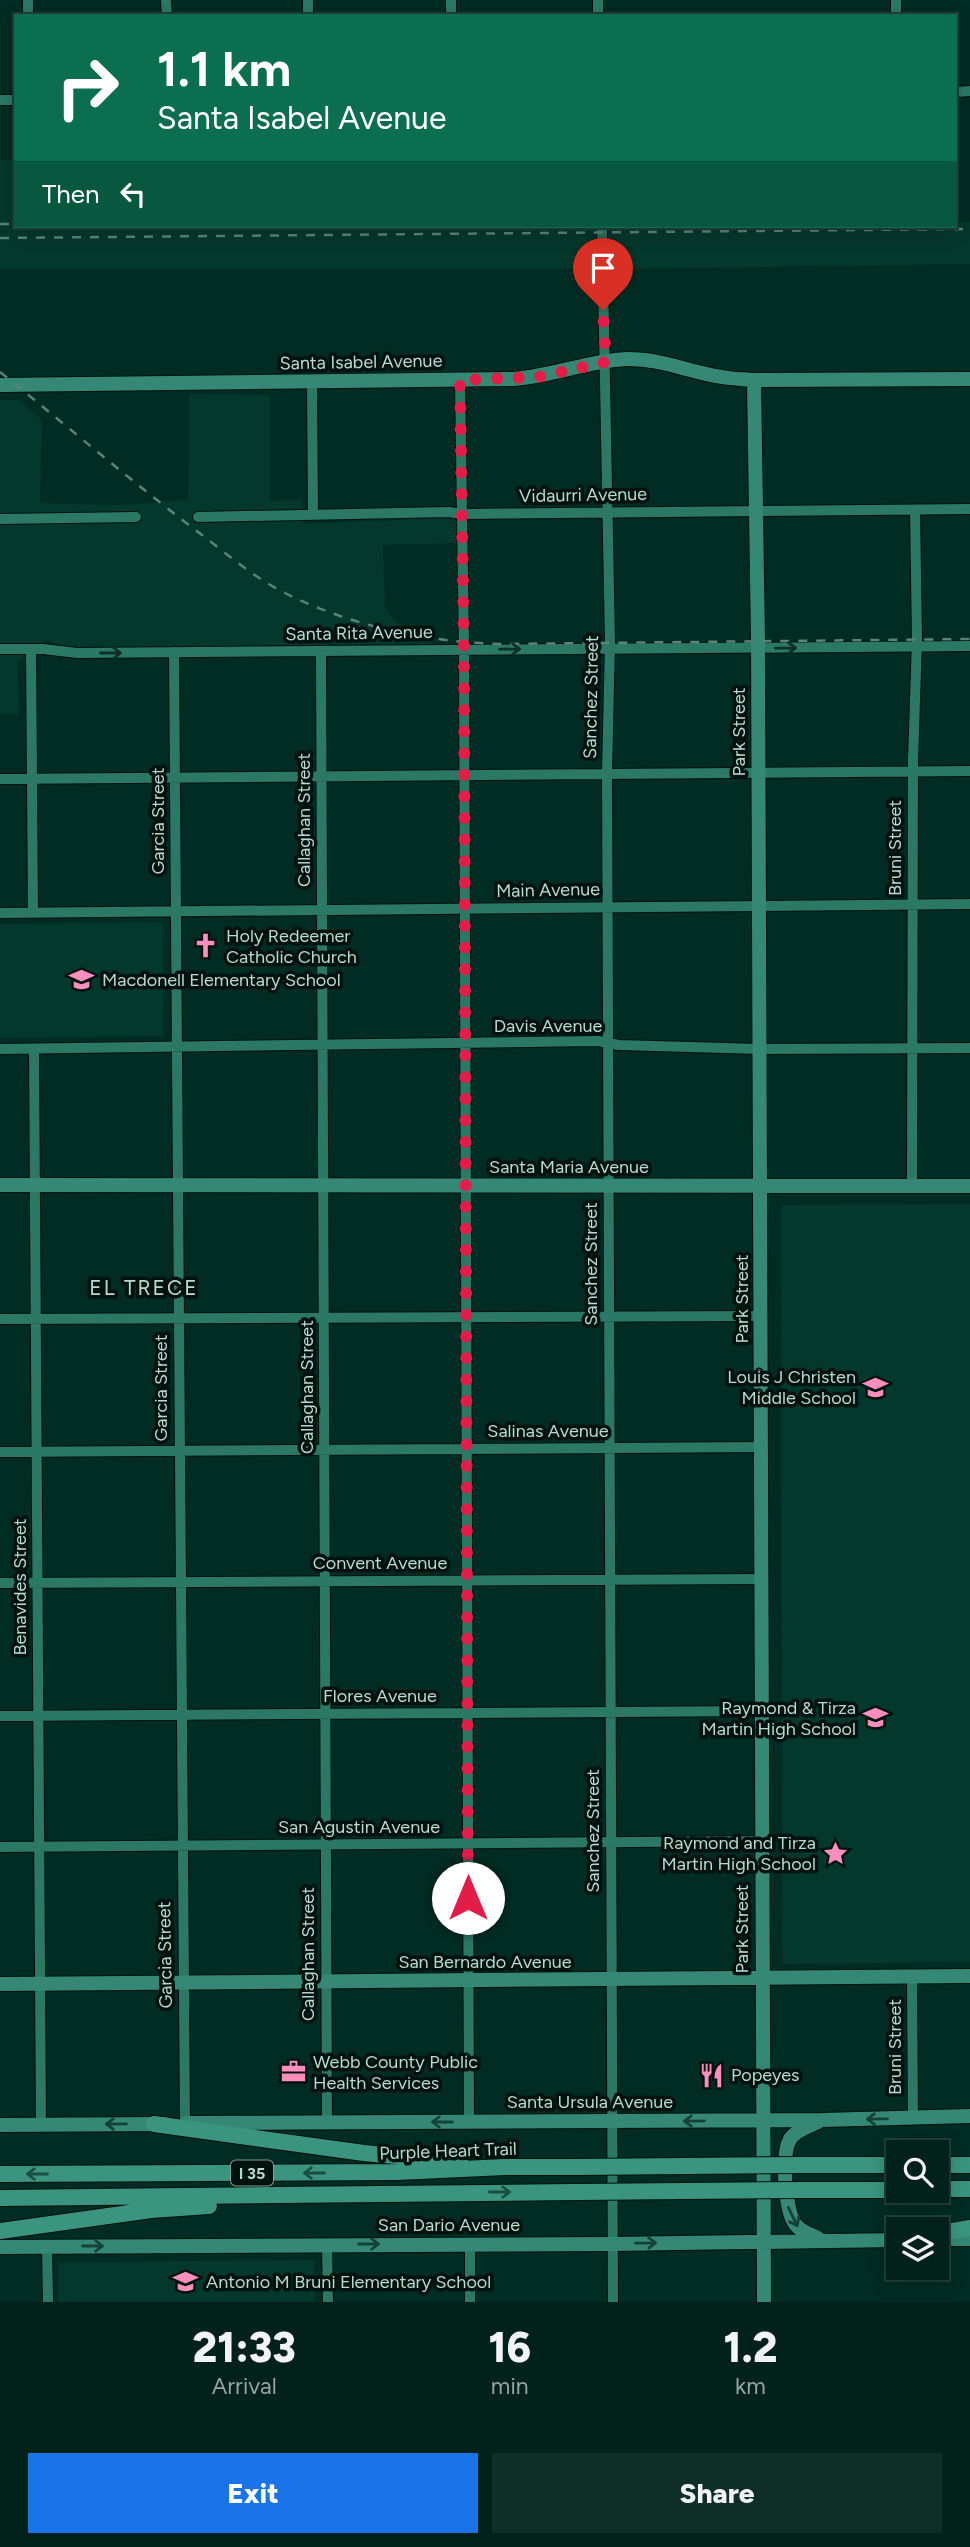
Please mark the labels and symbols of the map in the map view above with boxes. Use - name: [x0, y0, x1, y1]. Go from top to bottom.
- pin: [573, 238, 633, 310]
- street label: Santa Isabel Avenue: [279, 350, 443, 374]
- street label: Vidaurri Avenue: [519, 483, 647, 507]
- street label: Santa Rita Avenue: [285, 621, 433, 645]
- street label: Sanchez Street: [579, 635, 603, 759]
- one-way arrow: [774, 641, 797, 655]
- one-way arrow: [498, 642, 521, 656]
- one-way arrow: [99, 646, 122, 660]
- street label: Park Street: [728, 687, 750, 777]
- street label: Callaghan Street: [293, 753, 315, 887]
- street label: Garcia Street: [147, 767, 169, 874]
- street label: Bruni Street: [884, 800, 906, 896]
- street label: Main Avenue: [496, 878, 600, 902]
- place label: Holy Redeemer Catholic Church: [226, 925, 357, 968]
- church icon: Holy Redeemer Catholic Church: [192, 932, 220, 960]
- school or university icon: Macdonell Elementary School: [68, 966, 96, 994]
- place label: Macdonell Elementary School: [102, 969, 341, 991]
- street label: Davis Avenue: [494, 1015, 603, 1037]
- street label: Santa Maria Avenue: [489, 1156, 649, 1178]
- street label: Sanchez Street: [580, 1202, 602, 1326]
- street label: Park Street: [731, 1254, 753, 1344]
- district label: EL TRECE: [89, 1275, 199, 1300]
- street label: Callaghan Street: [296, 1320, 318, 1454]
- street label: Garcia Street: [150, 1334, 172, 1441]
- place label: Louis J Christen Middle School: [727, 1366, 856, 1409]
- school or university icon: Louis J Christen Middle School: [862, 1373, 890, 1401]
- street label: Salinas Avenue: [487, 1420, 609, 1442]
- street label: Benavides Street: [9, 1518, 31, 1656]
- street label: Convent Avenue: [313, 1552, 447, 1574]
- street label: Flores Avenue: [323, 1685, 437, 1707]
- place label: Raymond & Tirza Martin High School: [702, 1697, 856, 1740]
- school or university icon: Raymond & Tirza Martin High School: [862, 1704, 890, 1732]
- street label: Sanchez Street: [582, 1769, 604, 1893]
- street label: San Agustin Avenue: [278, 1816, 440, 1838]
- place label: Raymond and Tirza Martin High School: [662, 1832, 816, 1875]
- place icon: Raymond and Tirza Martin High School: [822, 1839, 850, 1867]
- position arrow: [431, 1861, 505, 1935]
- street label: Park Street: [731, 1884, 753, 1974]
- street label: Callaghan Street: [297, 1887, 319, 2021]
- street label: Garcia Street: [153, 1901, 177, 2009]
- street label: San Bernardo Avenue: [398, 1951, 572, 1973]
- street label: Bruni Street: [884, 1999, 906, 2095]
- place label: Webb County Public Health Services: [313, 2051, 478, 2094]
- office icon: Webb County Public Health Services: [279, 2058, 307, 2086]
- restaurant icon: Popeyes: [697, 2061, 725, 2089]
- place label: Popeyes: [731, 2064, 799, 2086]
- street label: Santa Ursula Avenue: [507, 2091, 673, 2113]
- one-way arrow: [866, 2112, 889, 2126]
- one-way arrow: [683, 2114, 706, 2127]
- one-way arrow: [431, 2115, 454, 2129]
- one-way arrow: [105, 2117, 128, 2131]
- street label: Purple Heart Trail: [379, 2138, 517, 2164]
- road number: I 35: [231, 2160, 273, 2186]
- one-way arrow: [303, 2166, 326, 2180]
- one-way arrow: [26, 2167, 49, 2181]
- one-way arrow: [488, 2185, 511, 2199]
- one-way arrow: [787, 2206, 800, 2227]
- street label: San Dario Avenue: [378, 2214, 520, 2236]
- one-way arrow: [357, 2237, 380, 2251]
- one-way arrow: [634, 2237, 657, 2250]
- one-way arrow: [81, 2239, 104, 2253]
- school or university icon: Antonio M Bruni Elementary School: [172, 2268, 200, 2296]
- place label: Antonio M Bruni Elementary School: [206, 2271, 491, 2293]

